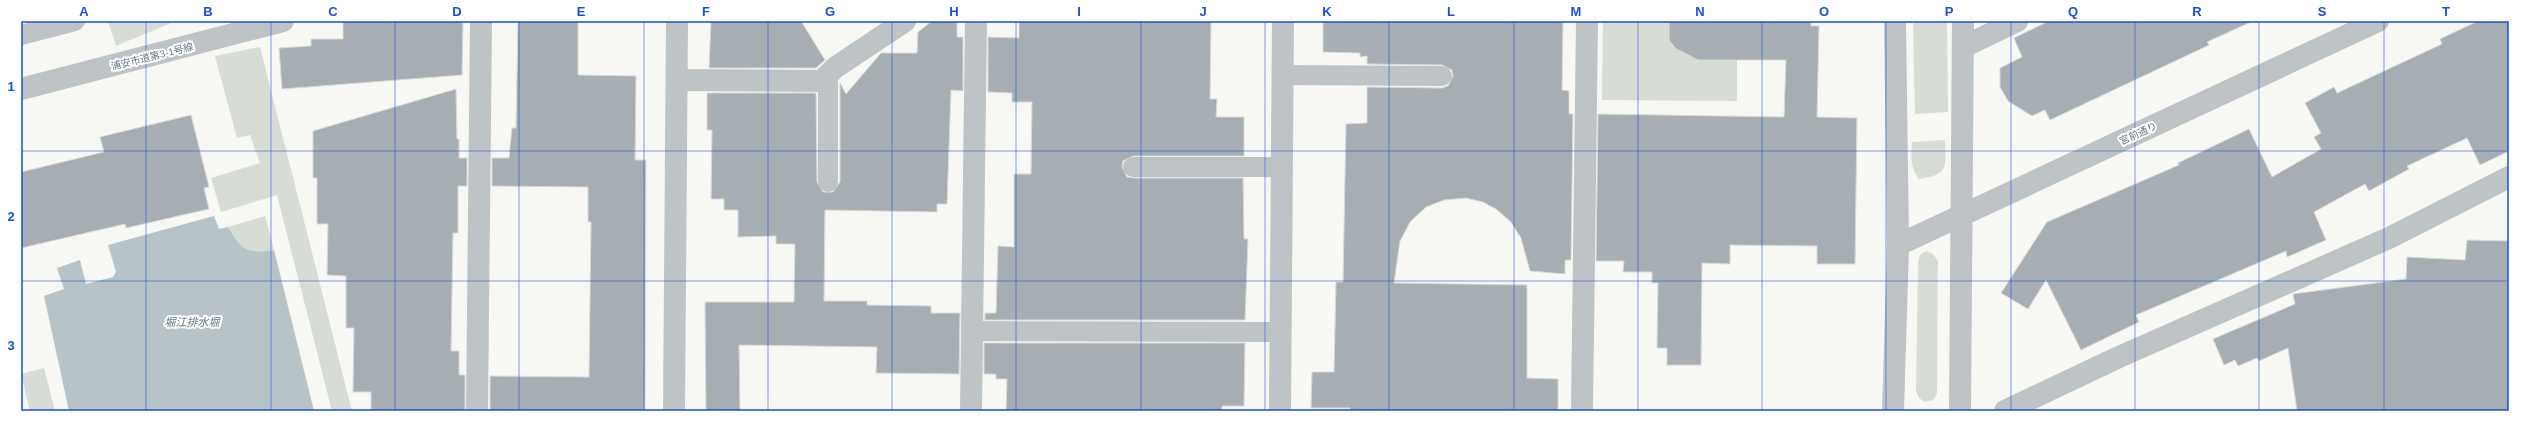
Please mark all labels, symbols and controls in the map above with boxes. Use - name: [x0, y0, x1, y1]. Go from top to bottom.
- text: A: [79, 4, 89, 19]
- text: B: [203, 4, 213, 19]
- text: C: [328, 4, 338, 19]
- text: D: [452, 4, 462, 19]
- text: E: [577, 4, 586, 19]
- text: F: [702, 4, 710, 19]
- text: G: [825, 4, 835, 19]
- text: H: [949, 4, 959, 19]
- text: I: [1077, 4, 1081, 19]
- text: J: [1199, 4, 1207, 19]
- text: K: [1322, 4, 1332, 19]
- text: L: [1447, 4, 1455, 19]
- text: M: [1571, 4, 1581, 19]
- text: N: [1695, 4, 1705, 19]
- text: O: [1819, 4, 1829, 19]
- text: P: [1945, 4, 1954, 19]
- text: Q: [2068, 4, 2078, 19]
- text: R: [2192, 4, 2202, 19]
- text: S: [2318, 4, 2327, 19]
- text: T: [2442, 4, 2450, 19]
- street label: 浦安市道第3-1号線: [110, 41, 194, 72]
- text: 1: [7, 79, 15, 94]
- street label: 宮前通り: [2118, 120, 2159, 147]
- text: 2: [7, 209, 15, 224]
- water label: 堀江排水堀: [165, 316, 221, 328]
- text: 3: [7, 338, 15, 353]

